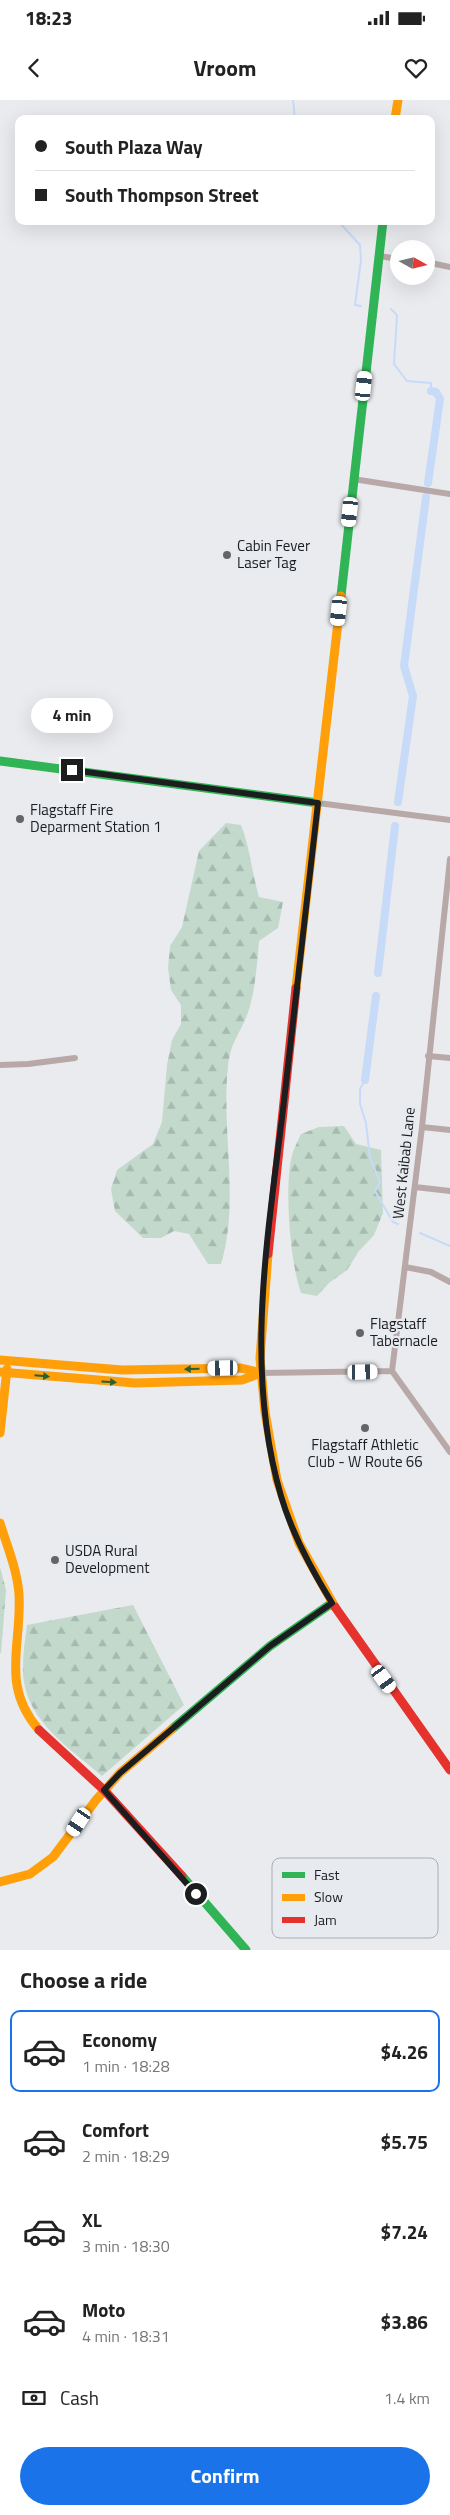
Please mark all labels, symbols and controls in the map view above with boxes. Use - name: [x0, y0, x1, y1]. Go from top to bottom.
- text: 18:23: [25, 3, 72, 32]
- text: Vroom: [194, 51, 256, 85]
- icon: back: [20, 54, 48, 82]
- icon: heart: [402, 54, 430, 82]
- text: South Plaza Way: [65, 132, 203, 161]
- text: South Thompson Street: [65, 180, 259, 209]
- north arrow: [390, 240, 435, 285]
- map controls: [390, 240, 435, 285]
- car: [354, 370, 373, 402]
- car: [340, 496, 359, 528]
- place label: Cabin Fever Laser Tag: [237, 534, 310, 574]
- marker: Cabin Fever Laser Tag: [221, 549, 233, 561]
- car: [329, 595, 348, 627]
- callout: 4 min: [31, 698, 113, 732]
- text: 4 min: [53, 703, 91, 727]
- route end: [61, 759, 83, 781]
- place label: Flagstaff Fire Deparment Station 1: [30, 798, 162, 838]
- marker: Flagstaff Fire Deparment Station 1: [14, 813, 26, 825]
- street label: West Kaibab Lane: [386, 1106, 421, 1220]
- place label: Flagstaff Tabernacle: [370, 1312, 438, 1352]
- marker: Flagstaff Tabernacle: [354, 1327, 366, 1339]
- car: [207, 1360, 238, 1376]
- car: [347, 1364, 378, 1380]
- one-way arrow: [184, 1365, 200, 1373]
- one-way arrow: [34, 1372, 50, 1380]
- one-way arrow: [102, 1378, 118, 1386]
- marker: Flagstaff Athletic Club - W Route 66: [359, 1422, 371, 1434]
- place label: Flagstaff Athletic Club - W Route 66: [307, 1433, 423, 1473]
- place label: USDA Rural Development: [65, 1539, 150, 1579]
- marker: USDA Rural Development: [49, 1554, 61, 1566]
- car: [369, 1662, 398, 1696]
- car: [64, 1805, 93, 1839]
- legend: [272, 1858, 438, 1938]
- text: Fast: [314, 1864, 339, 1885]
- route start: [185, 1883, 207, 1905]
- text: Slow: [314, 1886, 343, 1907]
- text: Jam: [314, 1909, 337, 1930]
- text: Choose a ride: [20, 1963, 147, 1997]
- text: Economy: [82, 2025, 157, 2054]
- icon: car: [22, 2029, 67, 2074]
- text: $4.26: [381, 2037, 428, 2066]
- text: 1 min · 18:28: [82, 2054, 170, 2078]
- text: Comfort: [82, 2115, 149, 2144]
- icon: car: [22, 2119, 67, 2164]
- text: $5.75: [381, 2127, 428, 2156]
- text: 2 min · 18:29: [82, 2144, 170, 2168]
- text: XL: [82, 2205, 102, 2234]
- icon: car: [22, 2209, 67, 2254]
- text: $7.24: [381, 2217, 428, 2246]
- text: 3 min · 18:30: [82, 2234, 170, 2258]
- text: Moto: [82, 2295, 125, 2324]
- icon: car: [22, 2299, 67, 2344]
- text: $3.86: [381, 2307, 428, 2336]
- text: 4 min · 18:31: [82, 2324, 170, 2348]
- text: Cash: [60, 2383, 99, 2412]
- icon: cash: [20, 2384, 48, 2412]
- text: 1.4 km: [384, 2386, 430, 2410]
- button: Confirm: [20, 2447, 430, 2505]

